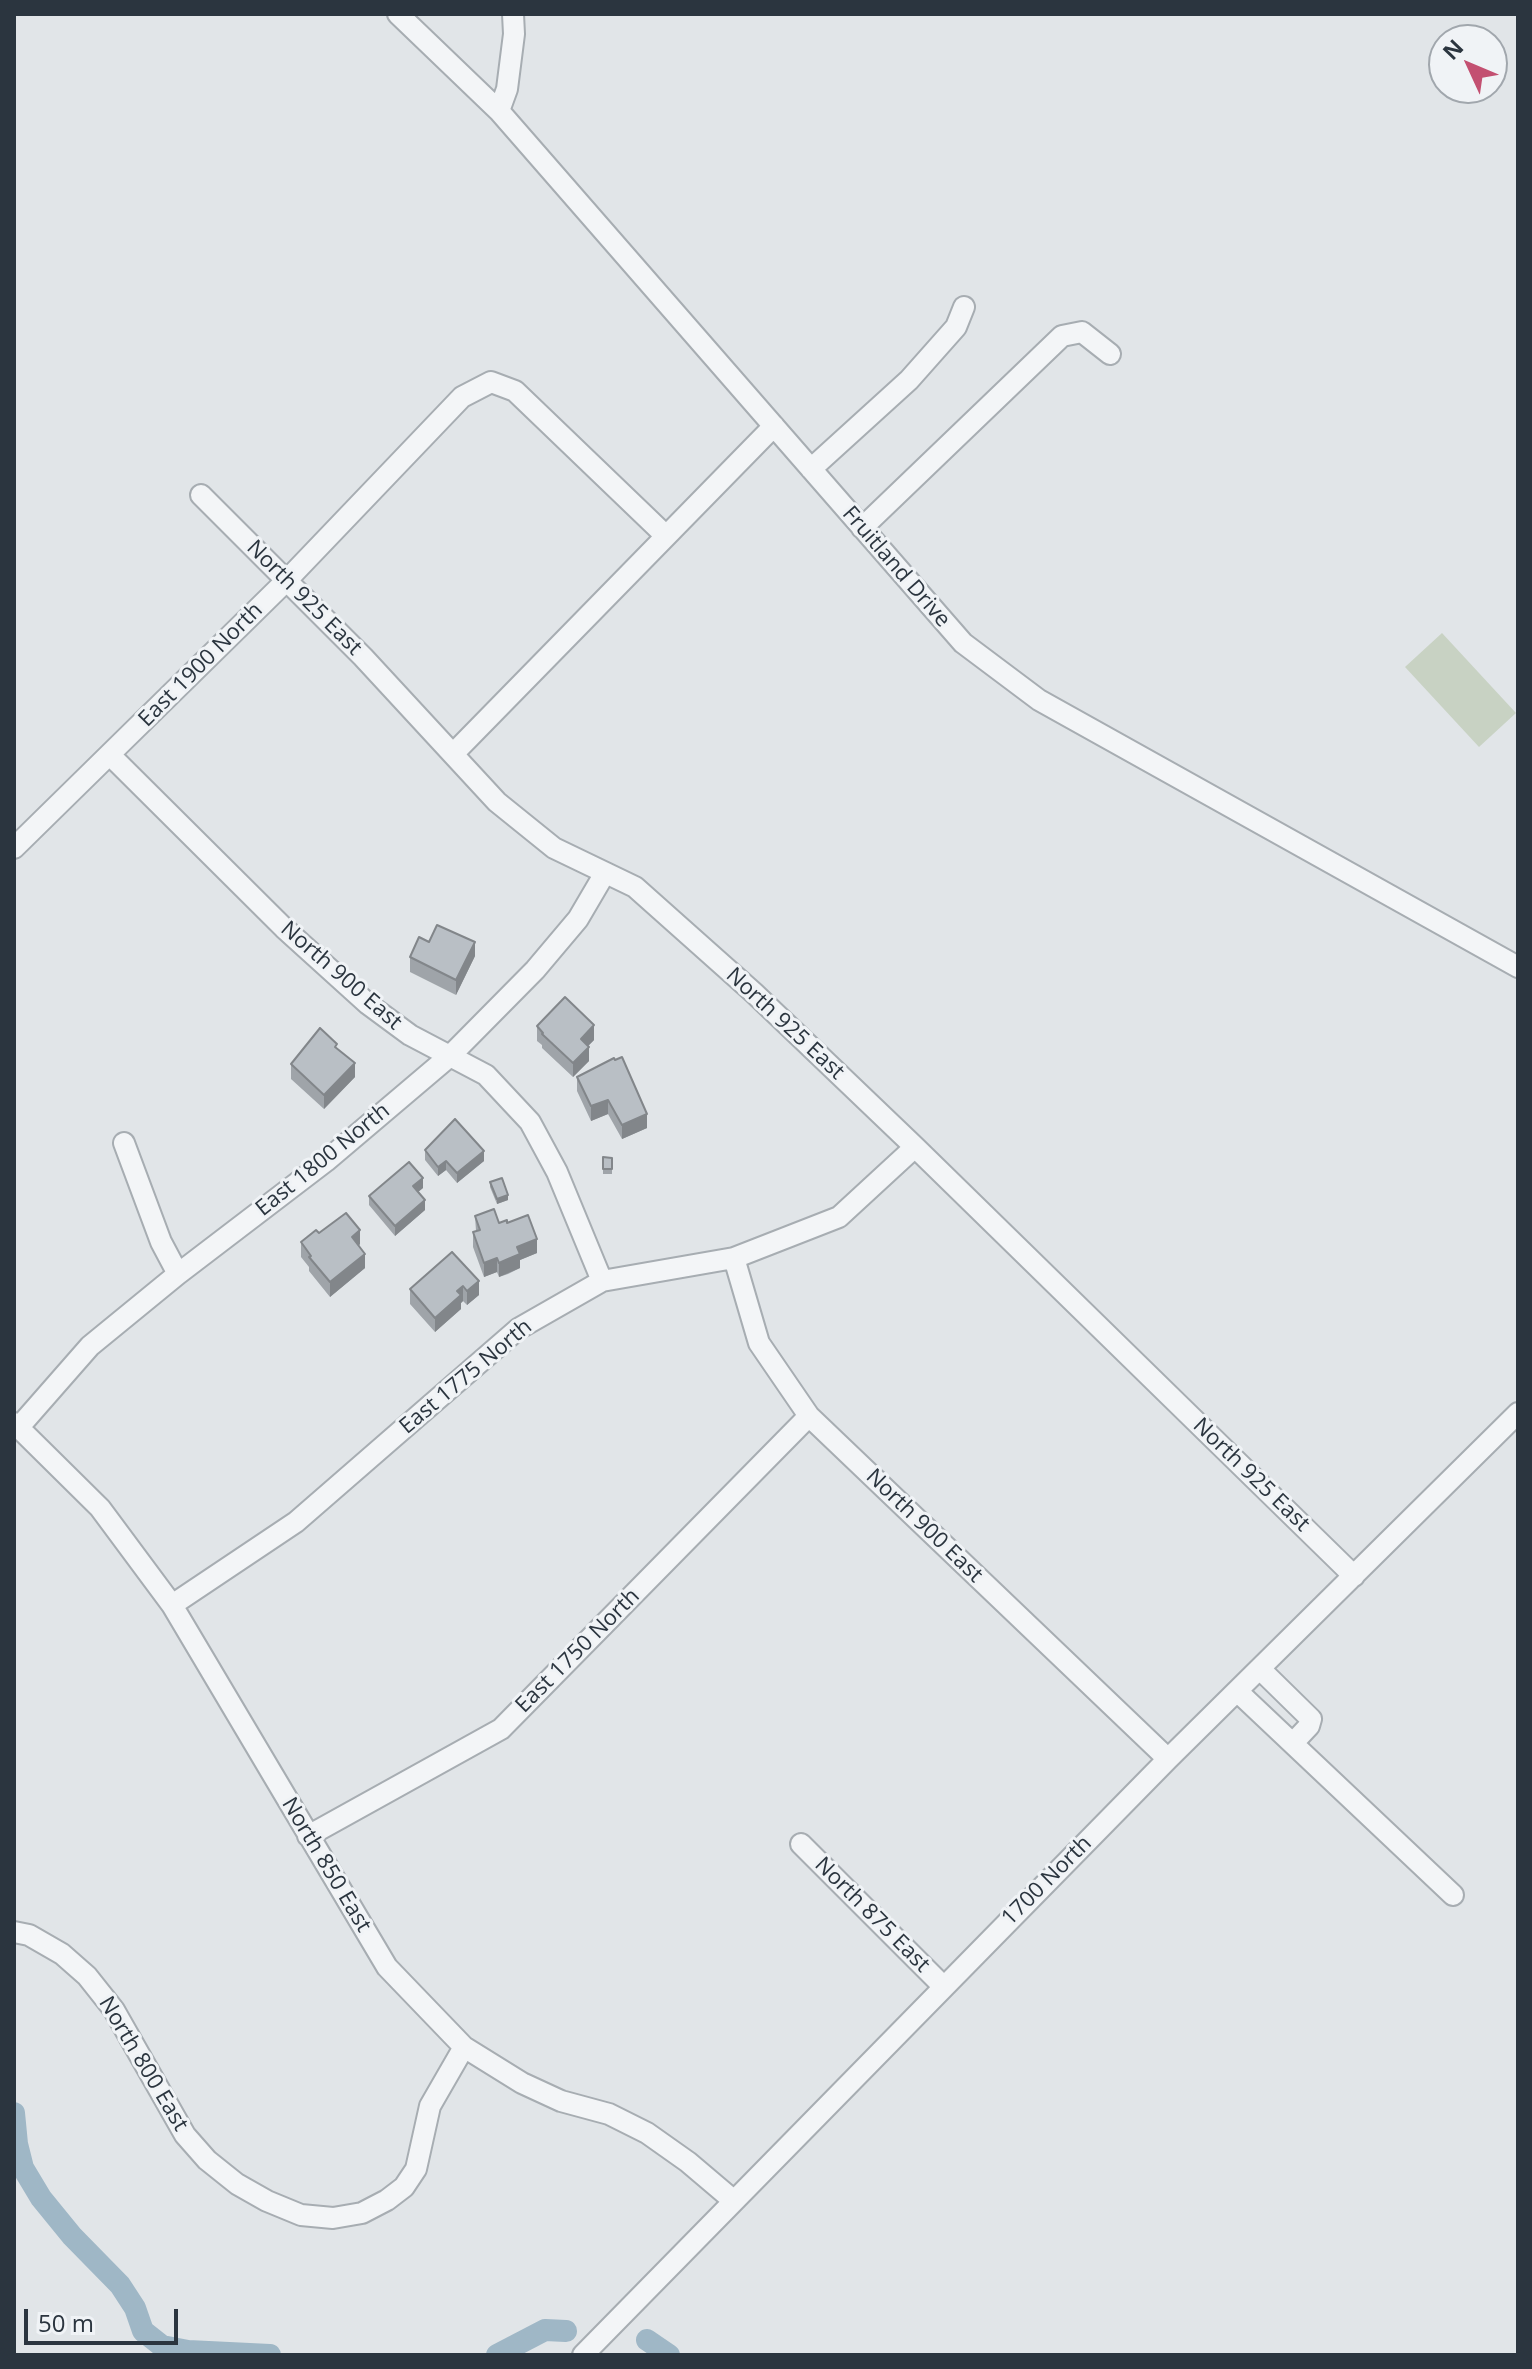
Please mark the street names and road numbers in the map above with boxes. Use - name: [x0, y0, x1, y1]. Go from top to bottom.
- street label: Fruitland Drive: [836, 501, 956, 633]
- street label: North 925 East: [241, 535, 367, 661]
- street label: East 1900 North: [133, 597, 269, 733]
- street label: North 900 East: [275, 916, 407, 1036]
- street label: North 925 East: [720, 962, 850, 1086]
- street label: East 1800 North: [251, 1098, 395, 1222]
- street label: East 1775 North: [394, 1314, 538, 1440]
- street label: North 925 East: [1187, 1413, 1315, 1537]
- street label: North 900 East: [860, 1464, 988, 1588]
- street label: East 1750 North: [510, 1583, 646, 1719]
- street label: North 850 East: [276, 1793, 376, 1937]
- street label: 1700 North: [997, 1831, 1097, 1931]
- street label: North 875 East: [809, 1852, 935, 1978]
- street label: North 800 East: [93, 1992, 193, 2136]

